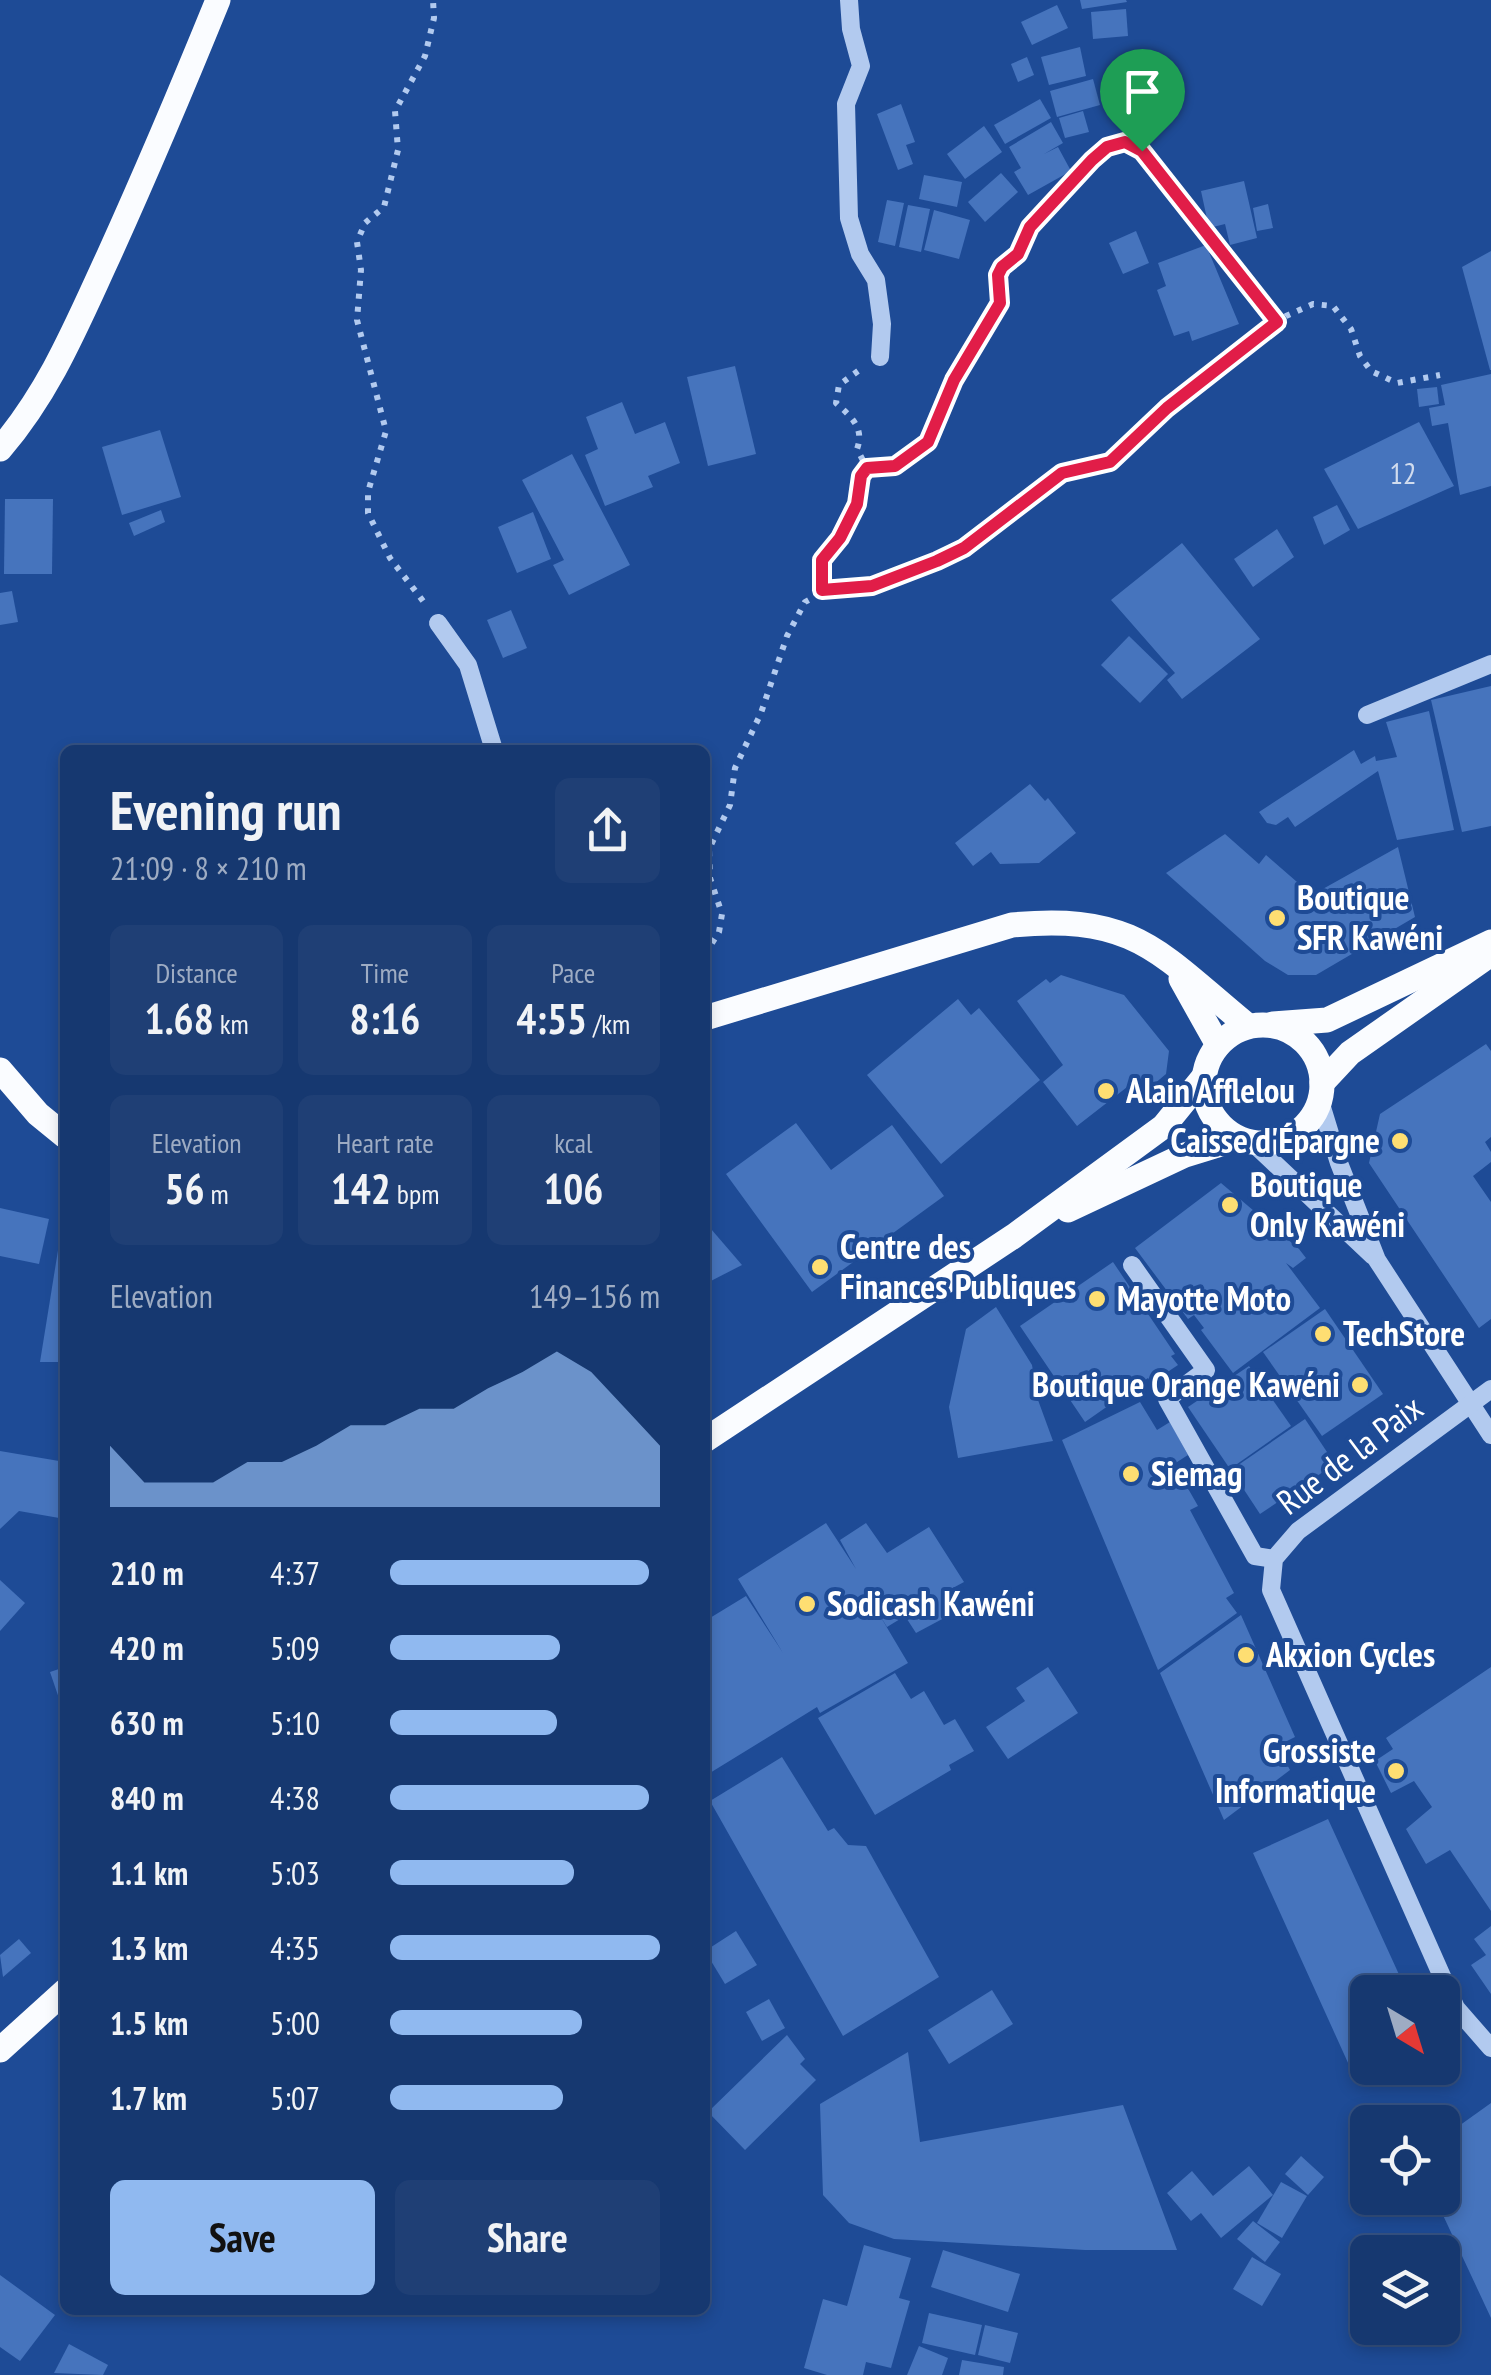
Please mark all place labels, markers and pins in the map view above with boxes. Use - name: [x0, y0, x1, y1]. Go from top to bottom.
- pin: [1100, 49, 1185, 152]
- place label: Boutique SFR Kawéni: [1297, 874, 1443, 960]
- marker: Boutique SFR Kawéni: [1266, 907, 1288, 929]
- place label: Alain Afflelou: [1125, 1067, 1295, 1113]
- marker: Alain Afflelou: [1095, 1080, 1117, 1102]
- place label: Caisse d'Épargne: [1171, 1117, 1380, 1163]
- marker: Caisse d'Épargne: [1389, 1130, 1411, 1152]
- place label: Boutique Only Kawéni: [1250, 1161, 1405, 1247]
- marker: Boutique Only Kawéni: [1219, 1194, 1241, 1216]
- place label: Centre des Finances Publiques: [840, 1223, 1076, 1309]
- marker: Centre des Finances Publiques: [809, 1256, 831, 1278]
- place label: Mayotte Moto: [1117, 1275, 1291, 1321]
- marker: Mayotte Moto: [1086, 1288, 1108, 1310]
- place label: TechStore: [1343, 1310, 1465, 1356]
- marker: TechStore: [1312, 1323, 1334, 1345]
- place label: Boutique Orange Kawéni: [1032, 1361, 1340, 1407]
- marker: Boutique Orange Kawéni: [1349, 1374, 1371, 1396]
- place label: Siemag: [1151, 1450, 1242, 1496]
- marker: Siemag: [1120, 1463, 1142, 1485]
- place label: Sodicash Kawéni: [827, 1580, 1035, 1626]
- marker: Sodicash Kawéni: [796, 1593, 818, 1615]
- place label: Akxion Cycles: [1265, 1631, 1435, 1677]
- marker: Akxion Cycles: [1235, 1644, 1257, 1666]
- place label: Grossiste Informatique: [1215, 1727, 1376, 1813]
- marker: Grossiste Informatique: [1385, 1760, 1407, 1782]

